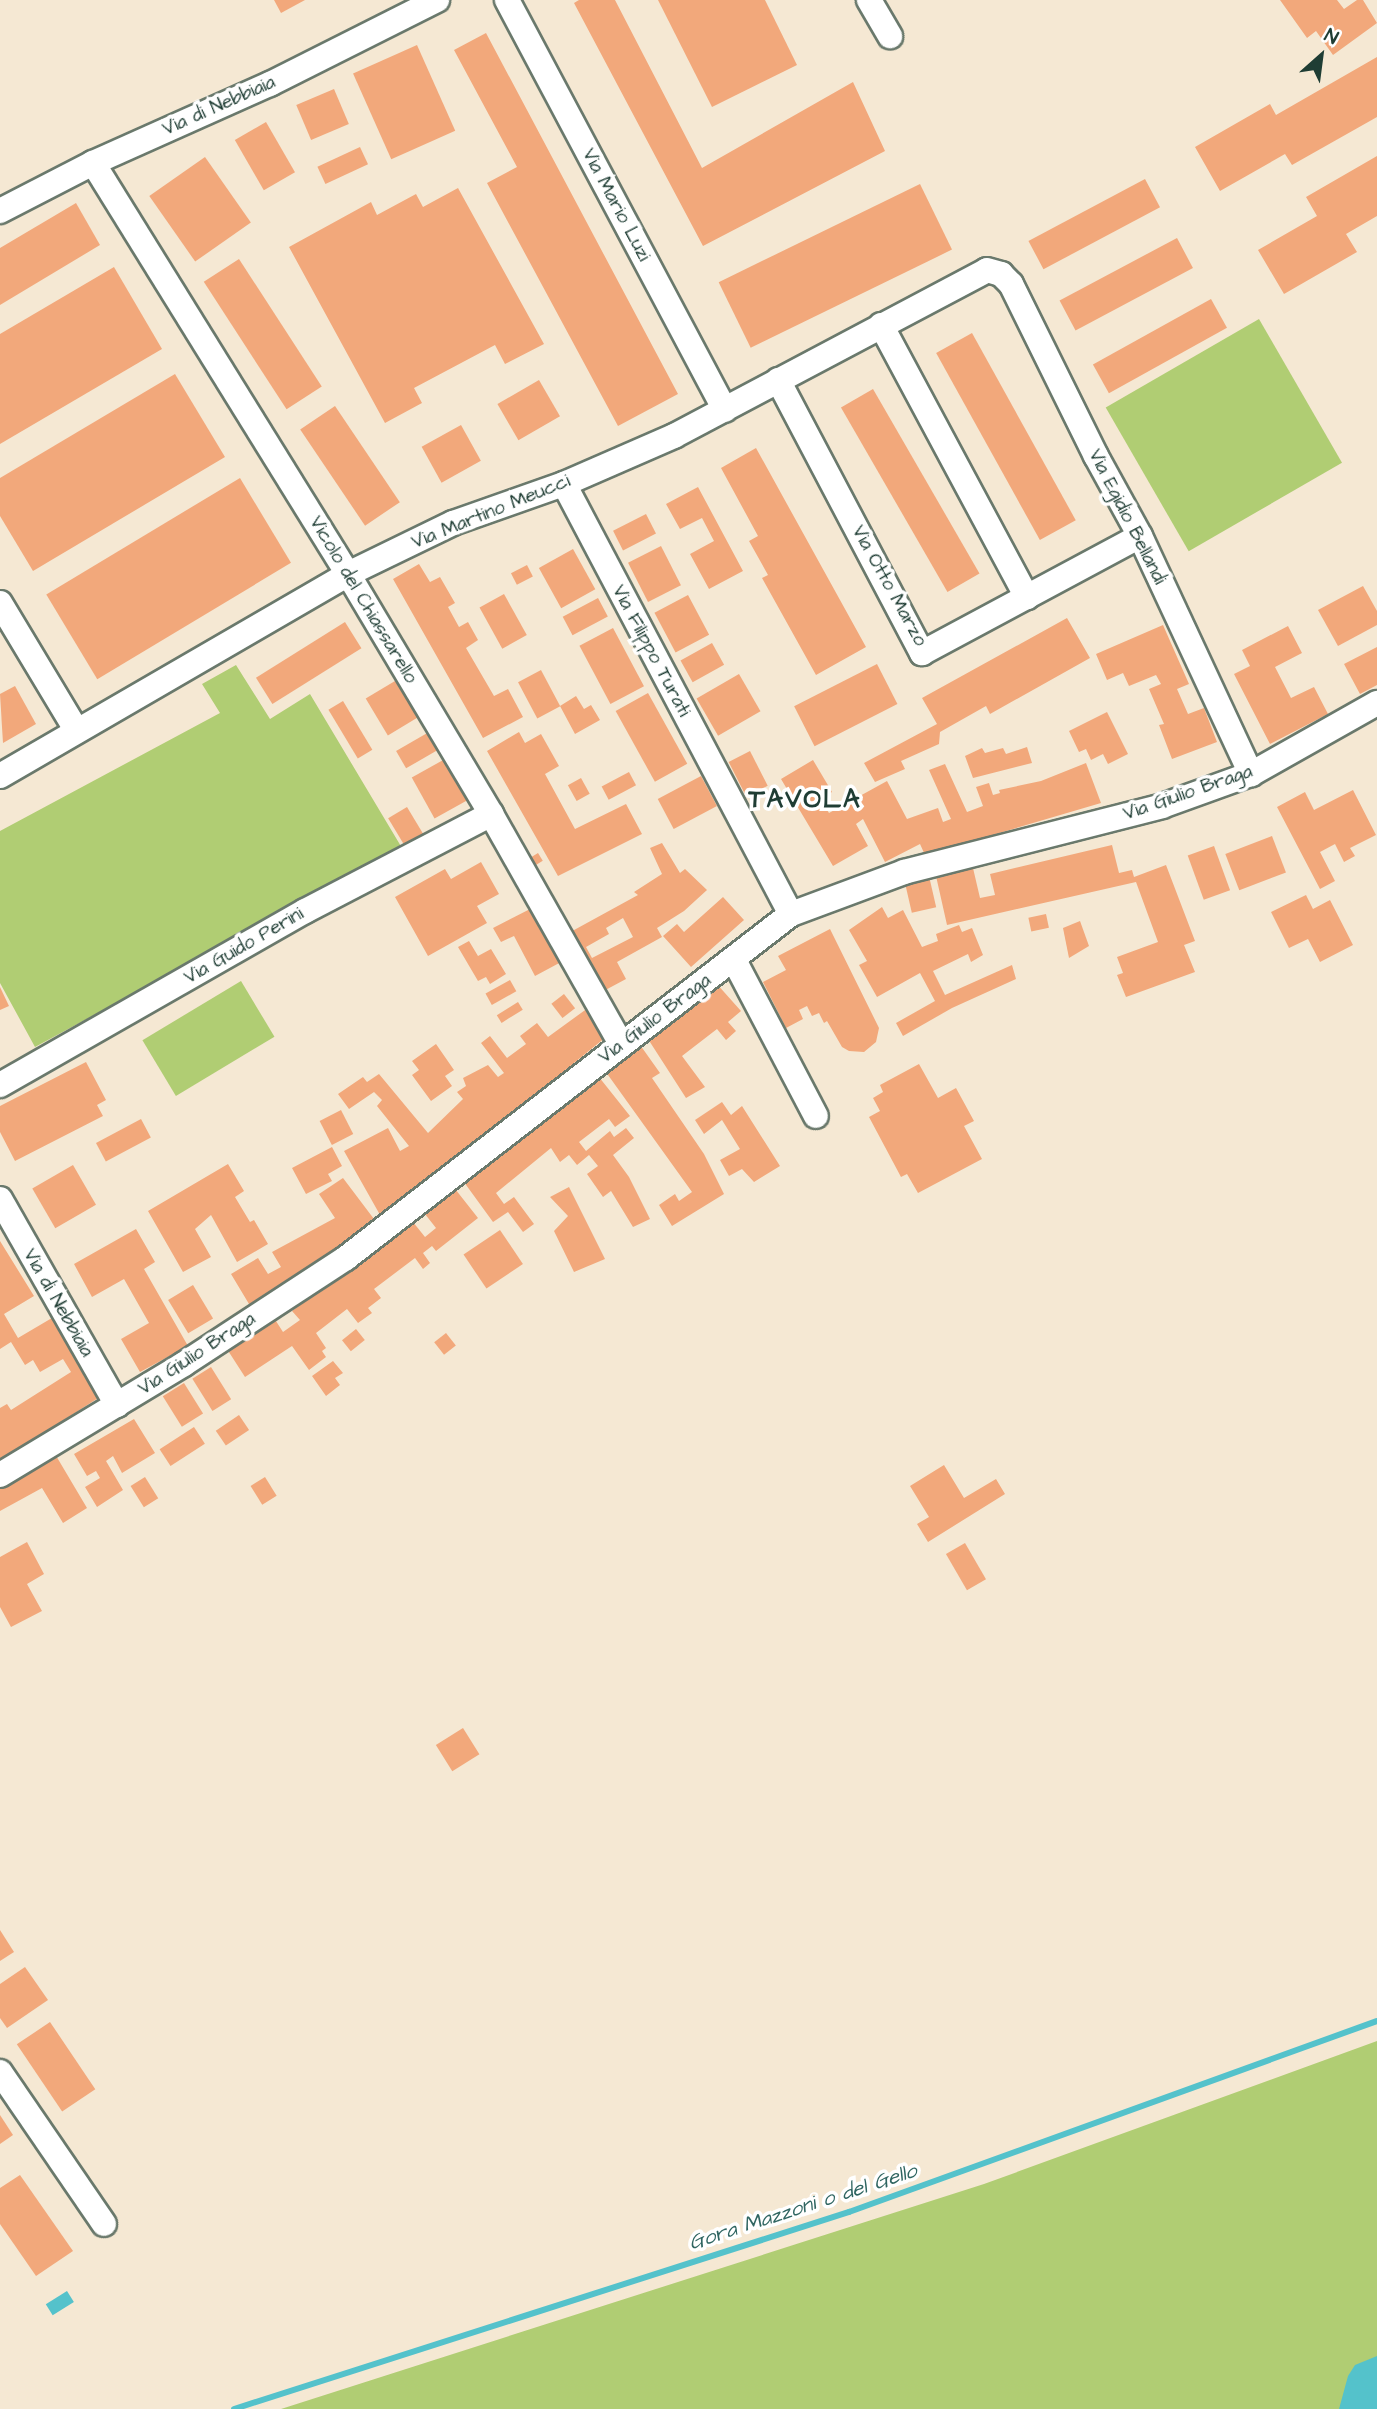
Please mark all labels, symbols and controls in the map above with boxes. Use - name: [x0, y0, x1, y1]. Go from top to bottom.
- north arrow: [1286, 21, 1356, 91]
- text: N: [1319, 22, 1343, 52]
- street label: Via di Nebbiaia: [159, 71, 279, 141]
- street label: Via Mario Luzi: [577, 145, 655, 265]
- street label: Via Egidio Bellandi: [1083, 446, 1171, 588]
- street label: Via Martino Meucci: [408, 470, 574, 554]
- street label: Vicolo del Chiassarello: [304, 512, 422, 688]
- street label: Via Otto Marzo: [846, 522, 932, 650]
- street label: Via Filippo Turati: [607, 581, 695, 721]
- street label: Via Giulio Braga: [1120, 760, 1256, 826]
- district label: TAVOLA: [749, 784, 861, 816]
- street label: Via Guido Perini: [180, 903, 308, 989]
- street label: Via Giulio Braga: [594, 969, 716, 1069]
- street label: Via di Nebbiaia: [18, 1245, 98, 1361]
- street label: Via Giulio Braga: [134, 1308, 260, 1400]
- water label: Gora Mazzoni o del Gello: [686, 2158, 920, 2256]

